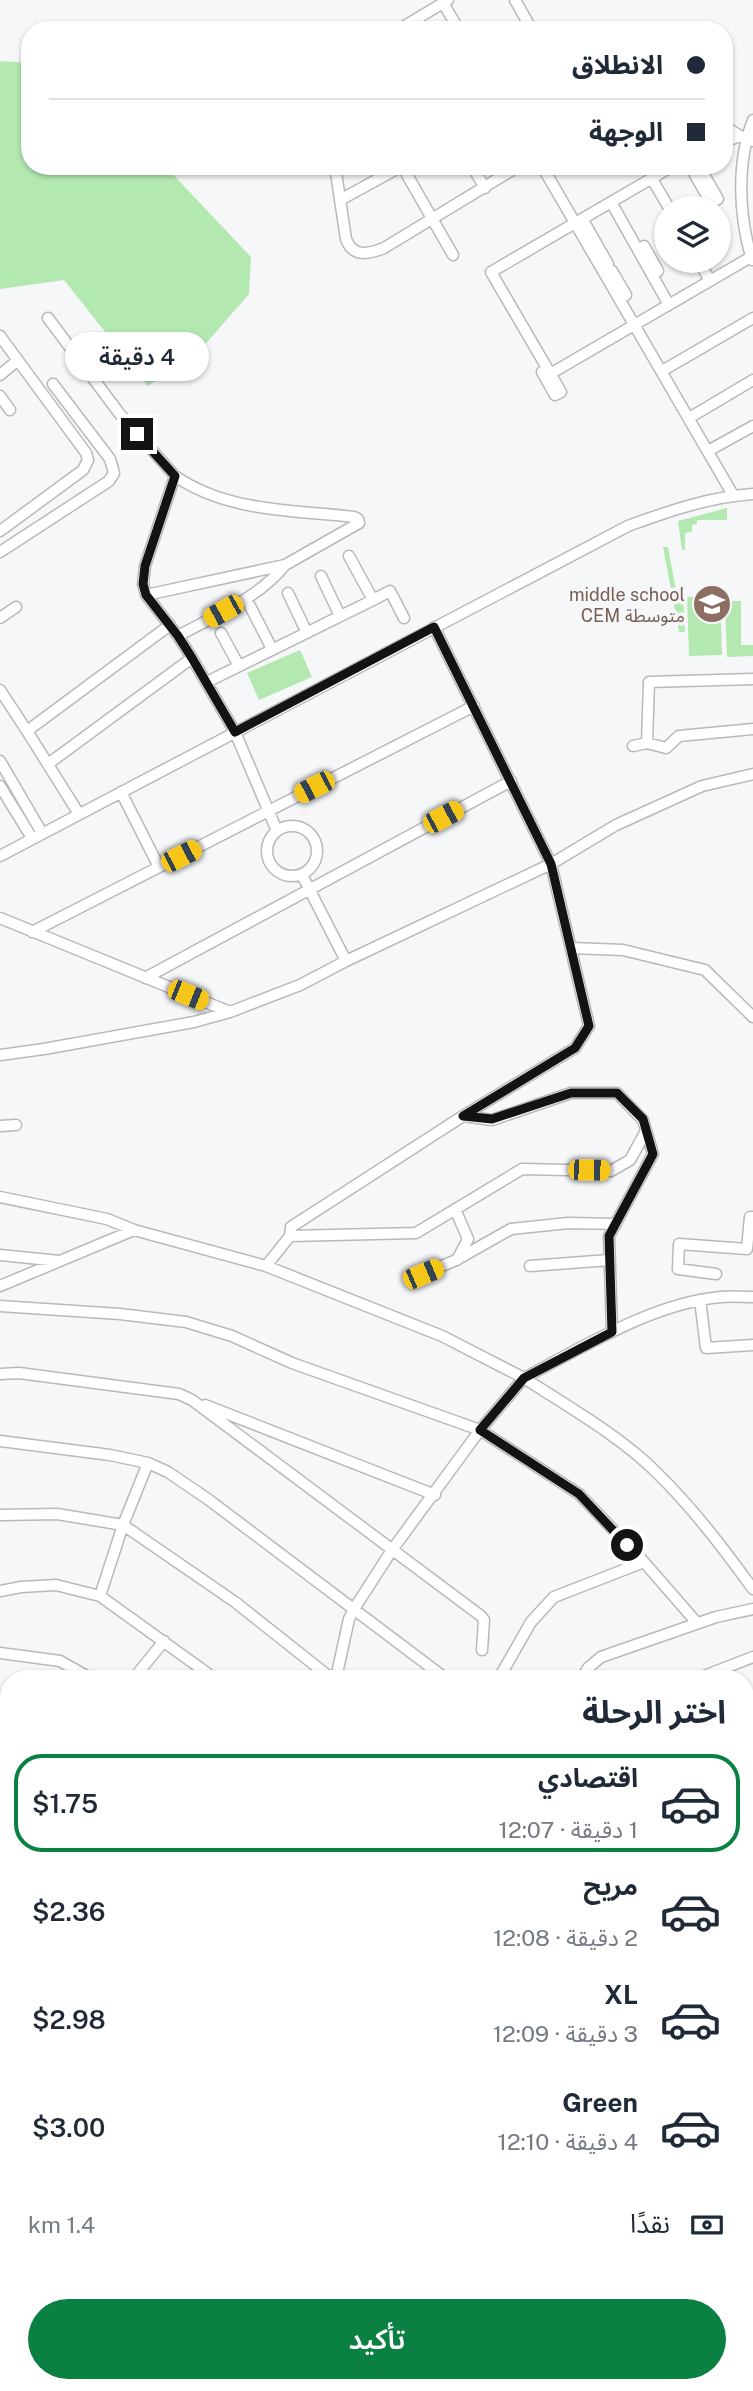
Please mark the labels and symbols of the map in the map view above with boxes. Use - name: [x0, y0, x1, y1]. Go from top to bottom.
- callout: 4 دقيقة: [65, 332, 209, 382]
- route end: [121, 418, 153, 450]
- school or university icon: middle school CEM متوسطة: [691, 583, 733, 625]
- place label: middle school CEM متوسطة: [569, 584, 685, 627]
- car: [200, 592, 247, 630]
- car: [291, 768, 338, 806]
- car: [420, 798, 467, 836]
- car: [158, 837, 205, 875]
- car: [165, 977, 212, 1013]
- car: [568, 1159, 611, 1181]
- car: [400, 1256, 447, 1292]
- route start: [611, 1529, 643, 1561]

